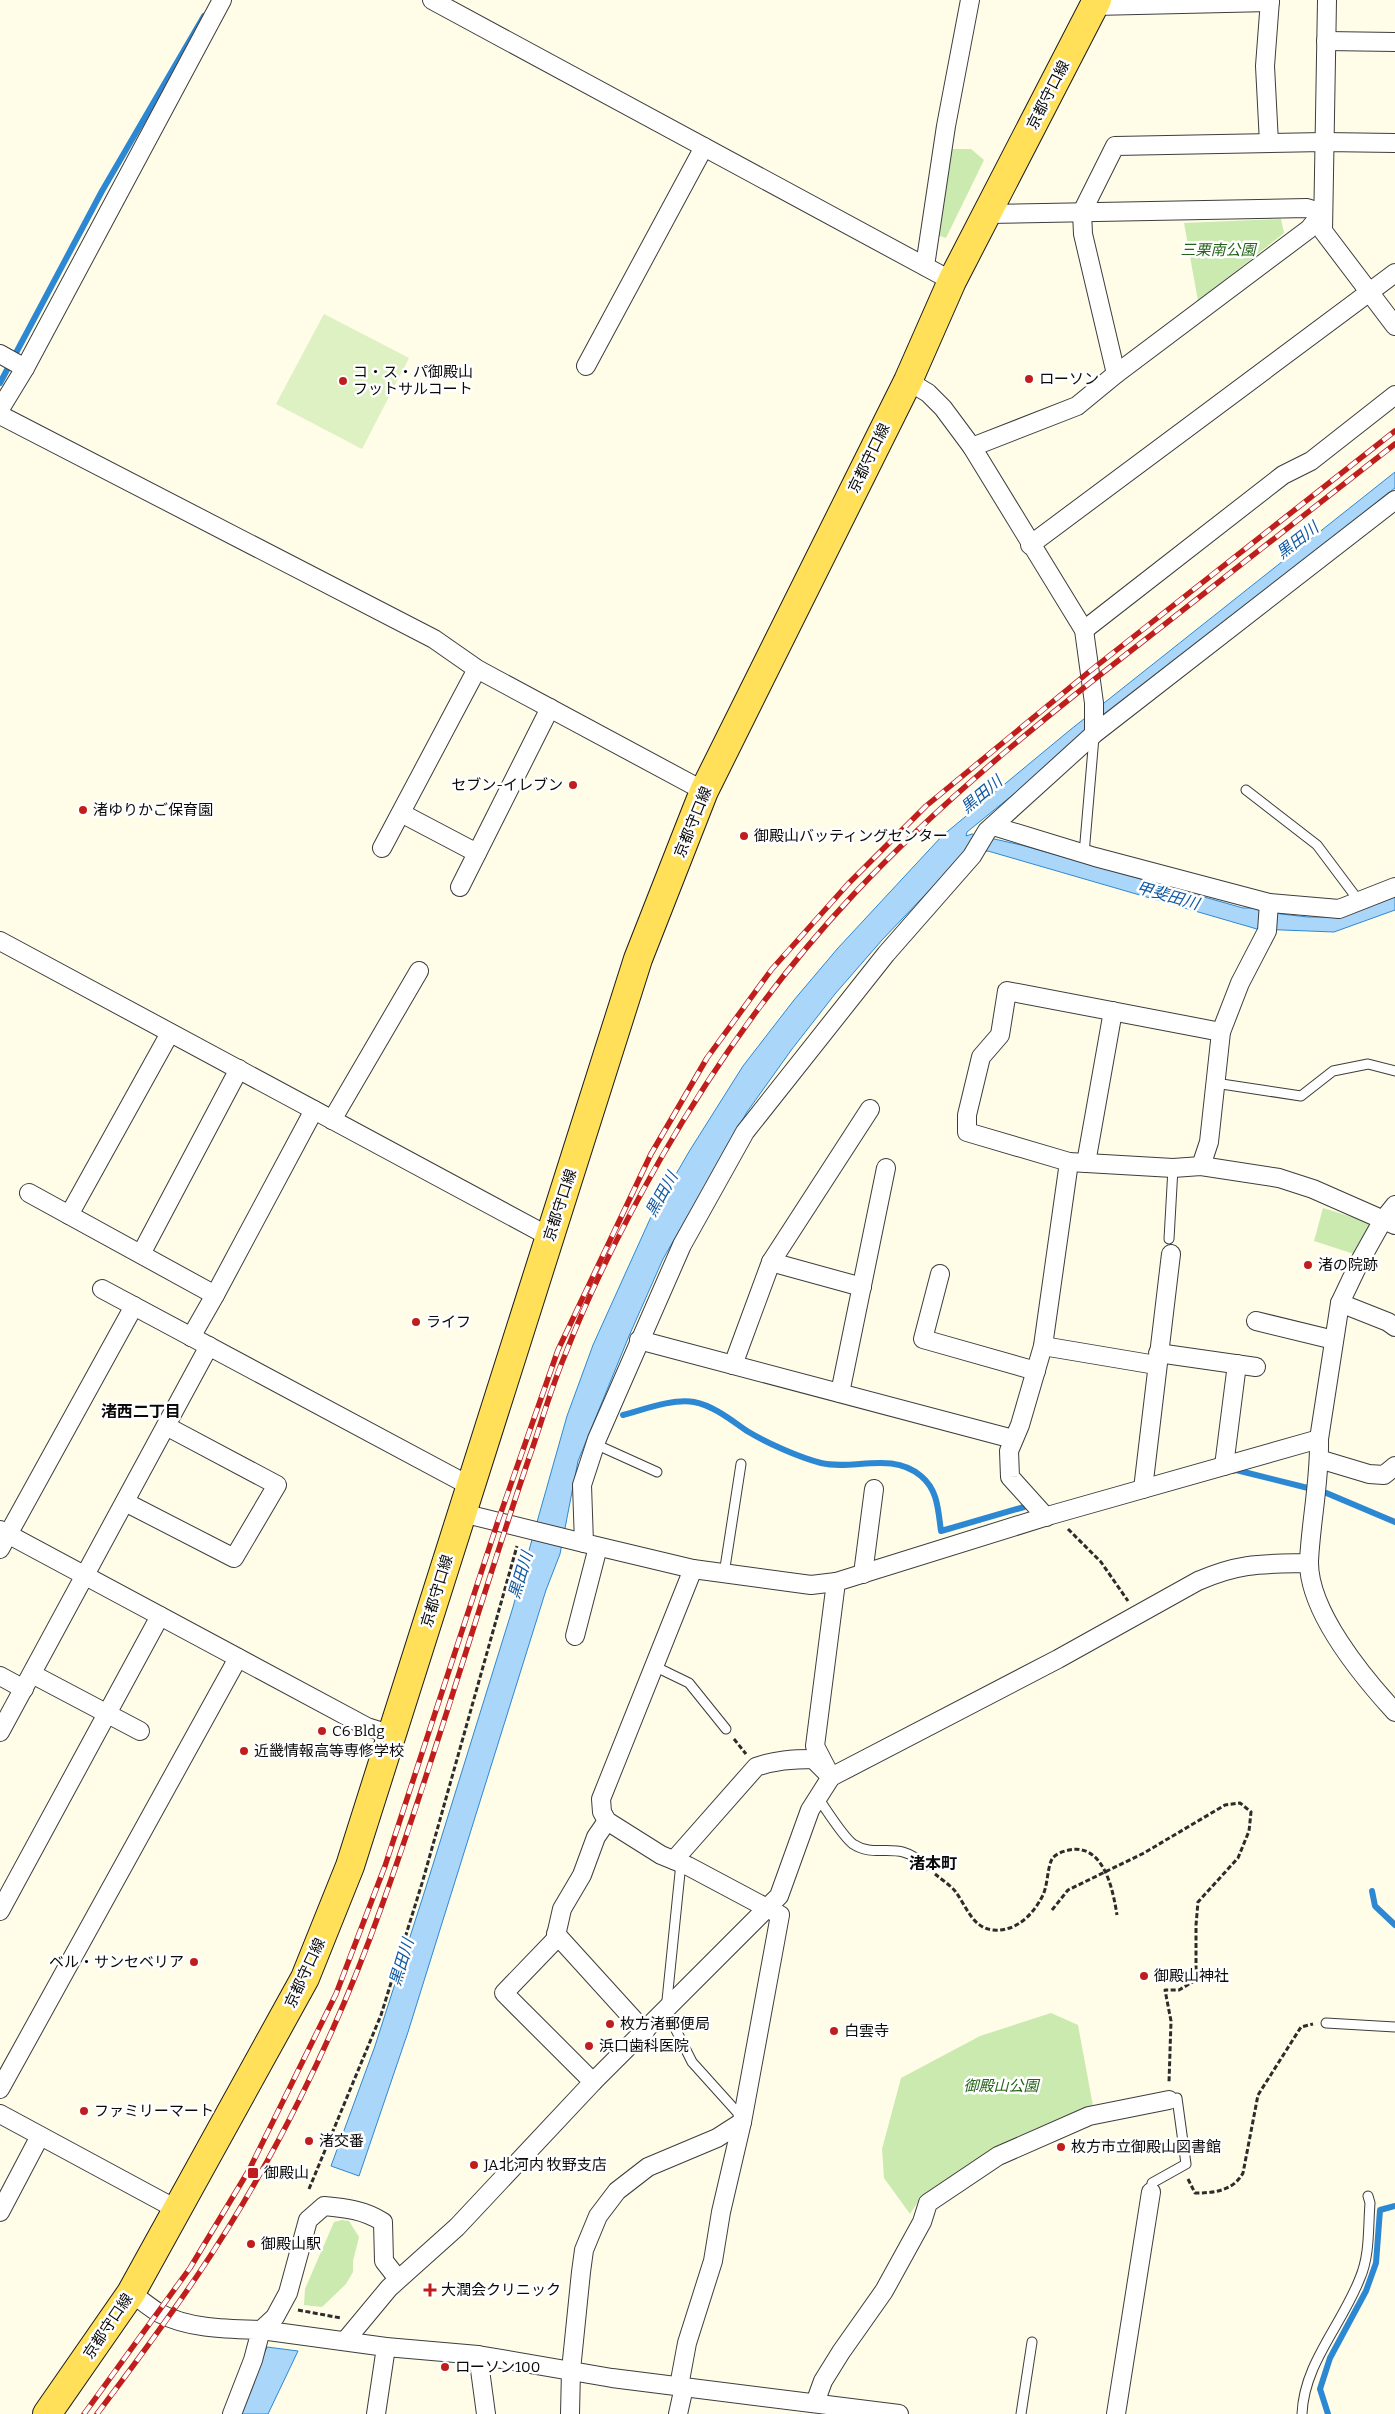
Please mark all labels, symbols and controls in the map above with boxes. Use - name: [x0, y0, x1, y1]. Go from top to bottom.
- street label: 京都守口線: [1023, 57, 1073, 133]
- park label: 三栗南公園: [1180, 241, 1257, 259]
- place label: コ・ス・パ御殿山 フットサルコート: [353, 363, 473, 398]
- place label: ローソン: [1039, 370, 1099, 388]
- marker: ローソン: [1023, 373, 1035, 385]
- marker: コ・ス・パ御殿山 フットサルコート: [337, 375, 349, 387]
- street label: 京都守口線: [844, 420, 894, 496]
- water label: 黒田川: [1273, 517, 1324, 563]
- water label: 黒田川: [957, 770, 1007, 817]
- place label: セブン-イレブン: [451, 776, 563, 794]
- marker: セブン-イレブン: [567, 779, 579, 791]
- street label: 京都守口線: [671, 784, 715, 860]
- place label: 渚ゆりかご保育園: [93, 801, 213, 819]
- marker: 渚ゆりかご保育園: [77, 804, 89, 816]
- place label: 御殿山バッティングセンター: [754, 827, 948, 845]
- marker: 御殿山バッティングセンター: [738, 830, 750, 842]
- water label: 甲斐田川: [1134, 878, 1203, 914]
- street label: 京都守口線: [540, 1167, 580, 1243]
- water label: 黒田川: [641, 1167, 682, 1220]
- place label: 渚の院跡: [1318, 1256, 1378, 1274]
- marker: 渚の院跡: [1302, 1259, 1314, 1271]
- place label: ライフ: [426, 1313, 471, 1331]
- marker: ライフ: [410, 1316, 422, 1328]
- district label: 渚西二丁目: [101, 1402, 181, 1421]
- water label: 黒田川: [504, 1548, 537, 1601]
- street label: 京都守口線: [417, 1552, 457, 1630]
- place label: C6 Bldg: [332, 1722, 385, 1740]
- marker: C6 Bldg: [316, 1725, 328, 1737]
- place label: 近畿情報高等専修学校: [254, 1742, 404, 1760]
- marker: 近畿情報高等専修学校: [238, 1745, 250, 1757]
- district label: 渚本町: [909, 1854, 957, 1873]
- street label: 京都守口線: [281, 1935, 329, 2011]
- water label: 黒田川: [385, 1935, 418, 1988]
- place label: ベル・サンセベリア: [49, 1953, 184, 1971]
- marker: ベル・サンセベリア: [188, 1956, 200, 1968]
- place label: 御殿山神社: [1154, 1967, 1229, 1985]
- marker: 御殿山神社: [1138, 1970, 1150, 1982]
- place label: 枚方渚郵便局: [620, 2015, 710, 2033]
- marker: 枚方渚郵便局: [604, 2018, 616, 2030]
- place label: 白雲寺: [844, 2022, 889, 2040]
- marker: 白雲寺: [828, 2025, 840, 2037]
- place label: 浜口歯科医院: [599, 2037, 689, 2055]
- marker: 浜口歯科医院: [583, 2040, 595, 2052]
- park label: 御殿山公園: [963, 2077, 1040, 2095]
- place label: ファミリーマート: [94, 2102, 214, 2120]
- marker: ファミリーマート: [78, 2105, 90, 2117]
- place label: 渚交番: [319, 2132, 364, 2150]
- marker: 渚交番: [303, 2135, 315, 2147]
- place label: 枚方市立御殿山図書館: [1071, 2138, 1221, 2156]
- marker: 枚方市立御殿山図書館: [1055, 2141, 1067, 2153]
- place label: JA北河内 牧野支店: [483, 2156, 607, 2174]
- marker: JA北河内 牧野支店: [468, 2159, 480, 2171]
- place label: 御殿山: [264, 2164, 309, 2182]
- marker: 御殿山: [246, 2166, 260, 2180]
- place label: 御殿山駅: [261, 2235, 321, 2253]
- marker: 御殿山駅: [245, 2238, 257, 2250]
- place label: 大潤会クリニック: [441, 2281, 561, 2299]
- marker: 大潤会クリニック: [423, 2283, 437, 2297]
- street label: 京都守口線: [80, 2290, 136, 2362]
- place label: ローソン100: [455, 2358, 540, 2376]
- marker: ローソン100: [439, 2361, 451, 2373]

